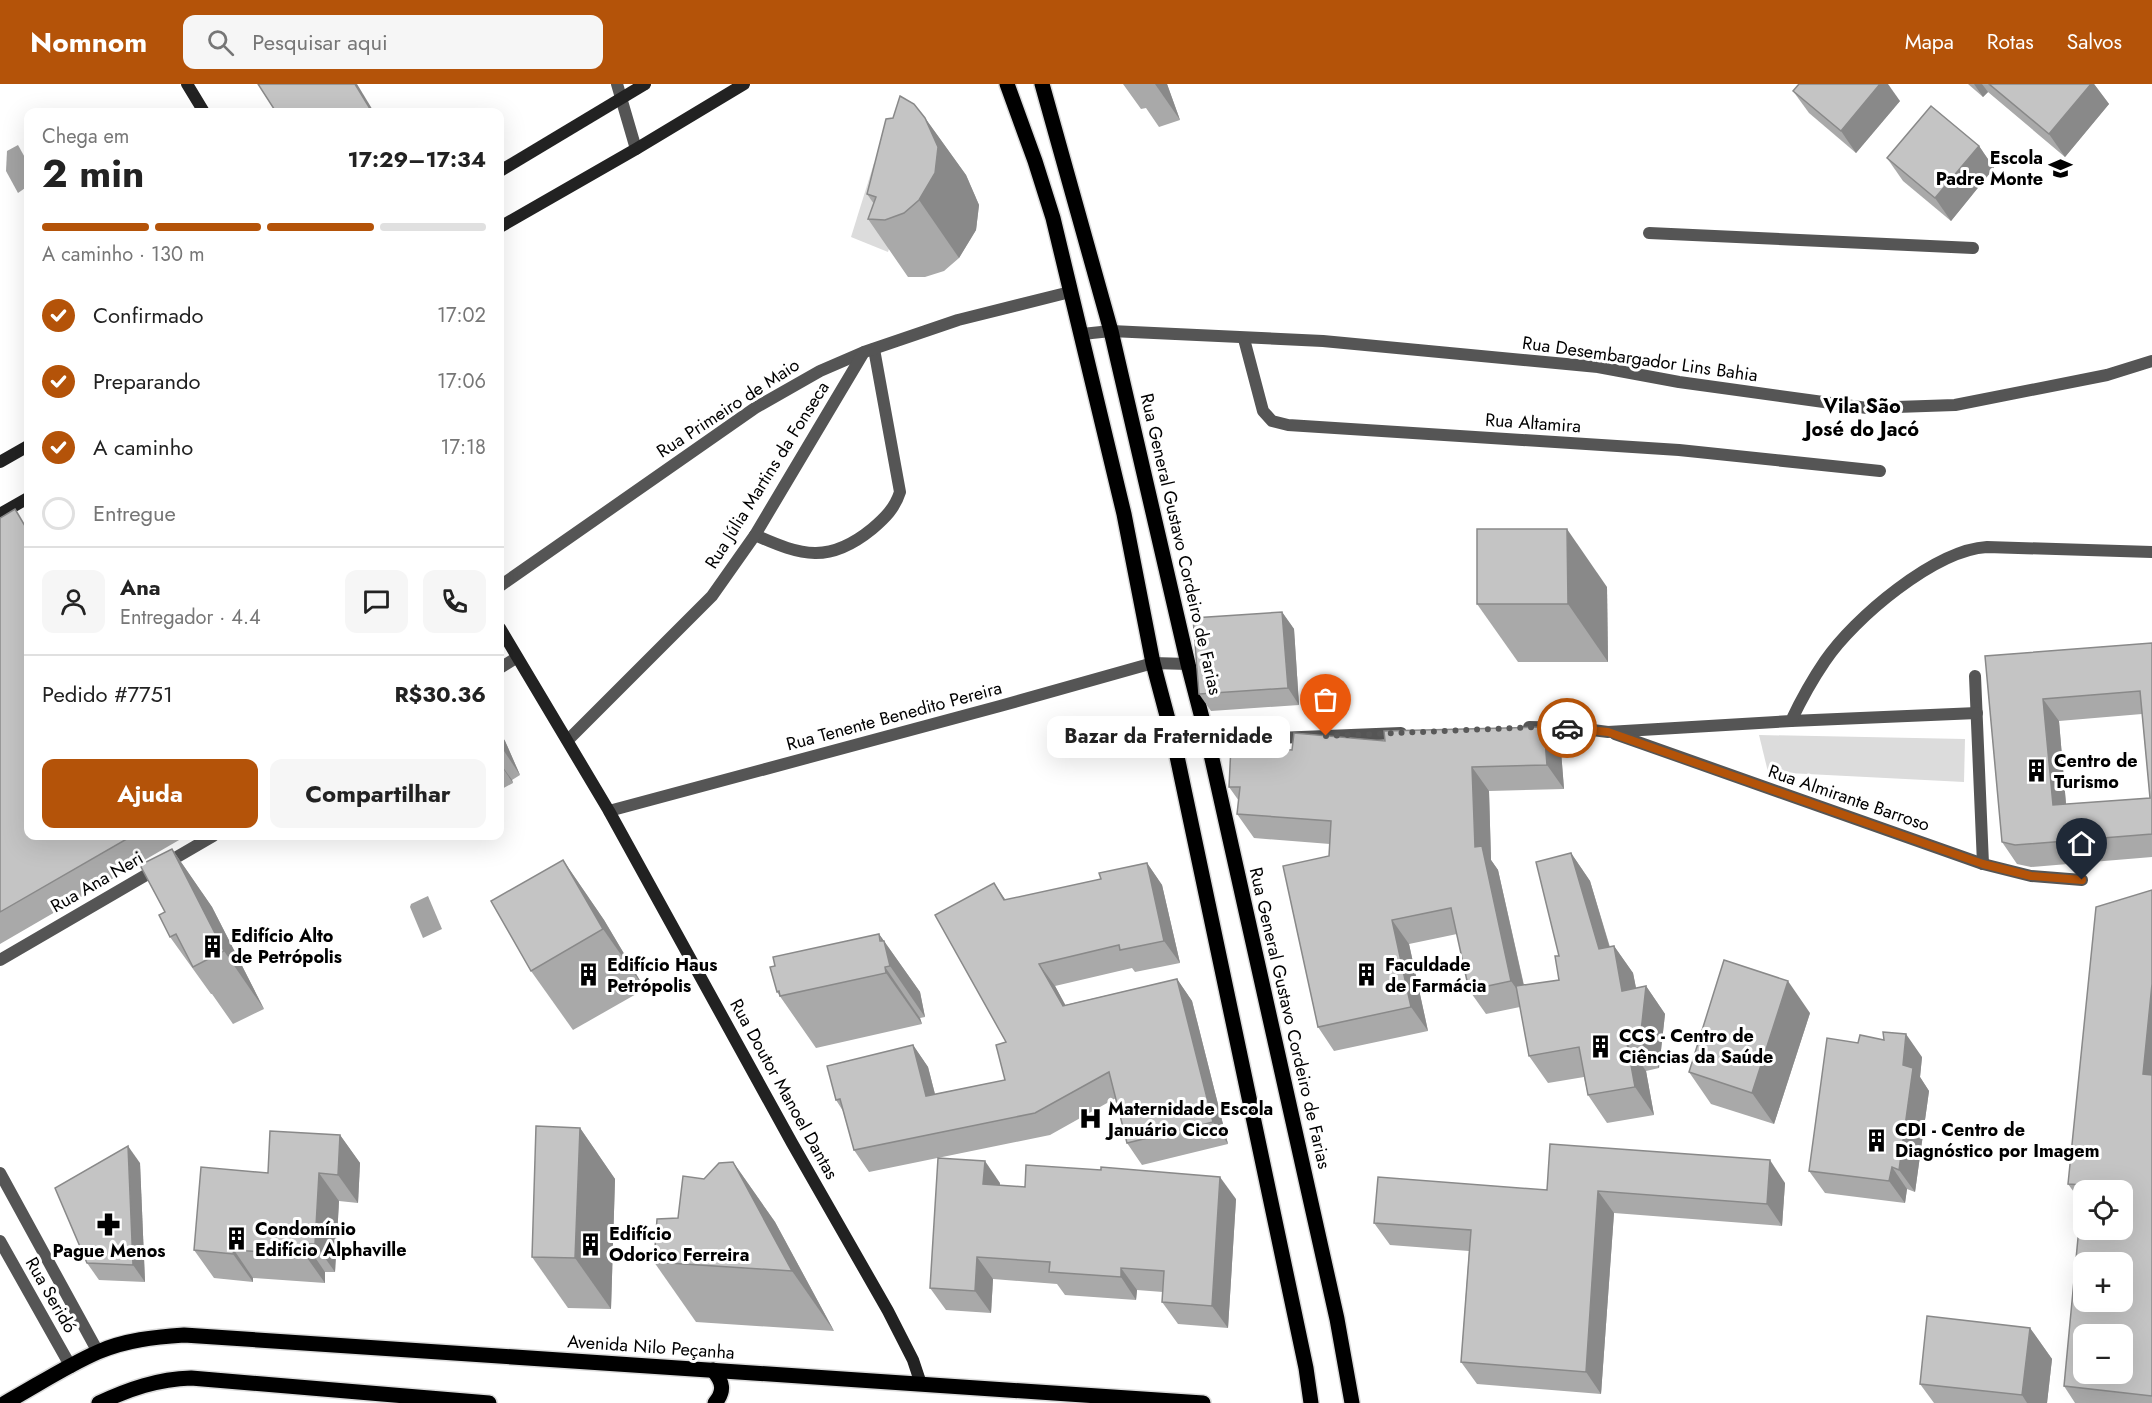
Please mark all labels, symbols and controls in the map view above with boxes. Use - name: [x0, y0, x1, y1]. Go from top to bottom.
- search box: [183, 15, 603, 69]
- text: Nomnom: [30, 22, 147, 63]
- icon: search: [204, 26, 237, 59]
- text: Pesquisar aqui: [252, 26, 388, 58]
- text: Mapa: [1905, 27, 1954, 57]
- text: Rotas: [1987, 27, 2034, 57]
- text: Salvos: [2067, 27, 2122, 57]
- text: Chega em: [42, 122, 129, 151]
- text: 17:29–17:34: [347, 143, 486, 175]
- text: 2 min: [42, 145, 144, 202]
- place label: Escola Padre Monte: [1936, 145, 2043, 192]
- school or university icon: Escola Padre Monte: [2048, 155, 2074, 181]
- text: A caminho · 130 m: [42, 240, 205, 269]
- icon: check: [42, 299, 75, 332]
- text: Confirmado: [93, 299, 203, 331]
- text: 17:02: [437, 301, 486, 330]
- street label: Rua Desembargador Lins Bahia: [1521, 330, 1759, 388]
- street label: Rua Primeiro de Maio: [651, 352, 805, 464]
- icon: check: [42, 365, 75, 398]
- text: Preparando: [93, 365, 201, 397]
- text: 17:06: [437, 367, 486, 396]
- street label: Rua Júlia Martins da Fonseca: [699, 376, 835, 574]
- street label: Rua General Gustavo Cordeiro de Farias: [1134, 391, 1228, 697]
- district label: Vila São José do Jacó: [1801, 392, 1919, 444]
- street label: Rua Altamira: [1484, 407, 1582, 439]
- icon: check: [42, 431, 75, 464]
- text: A caminho: [93, 431, 193, 463]
- text: 17:18: [441, 433, 486, 462]
- text: Entregue: [93, 497, 176, 529]
- button: person: [42, 570, 105, 633]
- button: chat: [345, 570, 408, 633]
- button: phone: [423, 570, 486, 633]
- text: Ana: [120, 571, 161, 603]
- text: Entregador · 4.4: [120, 603, 261, 632]
- pin: [1300, 674, 1351, 736]
- street label: Rua Tenente Benedito Pereira: [783, 675, 1005, 757]
- text: Pedido #7751: [42, 678, 173, 710]
- text: R$30.36: [394, 678, 486, 710]
- icon: bag: [1309, 683, 1342, 716]
- courier: [1537, 698, 1597, 758]
- icon: car: [1551, 712, 1584, 745]
- callout: Bazar da Fraternidade: [1047, 715, 1290, 757]
- text: Bazar da Fraternidade: [1064, 722, 1273, 751]
- place label: Centro de Turismo: [2054, 748, 2138, 795]
- street label: Rua Almirante Barroso: [1765, 758, 1933, 838]
- building icon: Centro de Turismo: [2023, 758, 2049, 784]
- button: Ajuda: [42, 759, 258, 828]
- button: Compartilhar: [270, 759, 486, 828]
- pin: [2056, 818, 2107, 880]
- icon: home: [2065, 827, 2098, 860]
- street label: Rua Ana Neri: [46, 845, 148, 919]
- street label: Rua General Gustavo Cordeiro de Farias: [1243, 865, 1337, 1171]
- place label: Edifício Alto de Petrópolis: [231, 923, 342, 970]
- building icon: Edifício Alto de Petrópolis: [200, 933, 226, 959]
- place label: Edifício Haus Petrópolis: [607, 952, 717, 999]
- place label: Faculdade de Farmácia: [1385, 952, 1486, 999]
- building icon: Edifício Haus Petrópolis: [576, 962, 602, 988]
- building icon: Faculdade de Farmácia: [1354, 962, 1380, 988]
- street label: Rua Doutor Manoel Dantas: [723, 994, 845, 1184]
- place label: CCS - Centro de Ciências da Saúde: [1619, 1023, 1773, 1070]
- building icon: CCS - Centro de Ciências da Saúde: [1588, 1033, 1614, 1059]
- place label: Maternidade Escola Januário Cicco: [1105, 1096, 1273, 1143]
- hospital icon: Maternidade Escola Januário Cicco: [1077, 1106, 1103, 1132]
- place label: CDI - Centro de Diagnóstico por Imagem: [1895, 1117, 2099, 1164]
- building icon: CDI - Centro de Diagnóstico por Imagem: [1864, 1127, 1890, 1153]
- map controls: [2073, 1180, 2133, 1384]
- button: locate: [2073, 1180, 2133, 1240]
- pharmacy icon: Pague Menos: [96, 1212, 122, 1238]
- place label: Condomínio Edifício Alphaville: [255, 1216, 407, 1263]
- place label: Edifício Odorico Ferreira: [609, 1221, 749, 1268]
- building icon: Condomínio Edifício Alphaville: [224, 1226, 250, 1252]
- building icon: Edifício Odorico Ferreira: [578, 1231, 604, 1257]
- place label: Pague Menos: [53, 1238, 165, 1264]
- street label: Rua Seridó: [19, 1252, 83, 1338]
- button: +: [2073, 1252, 2133, 1312]
- button: −: [2073, 1324, 2133, 1384]
- street label: Avenida Nilo Peçanha: [566, 1328, 736, 1366]

